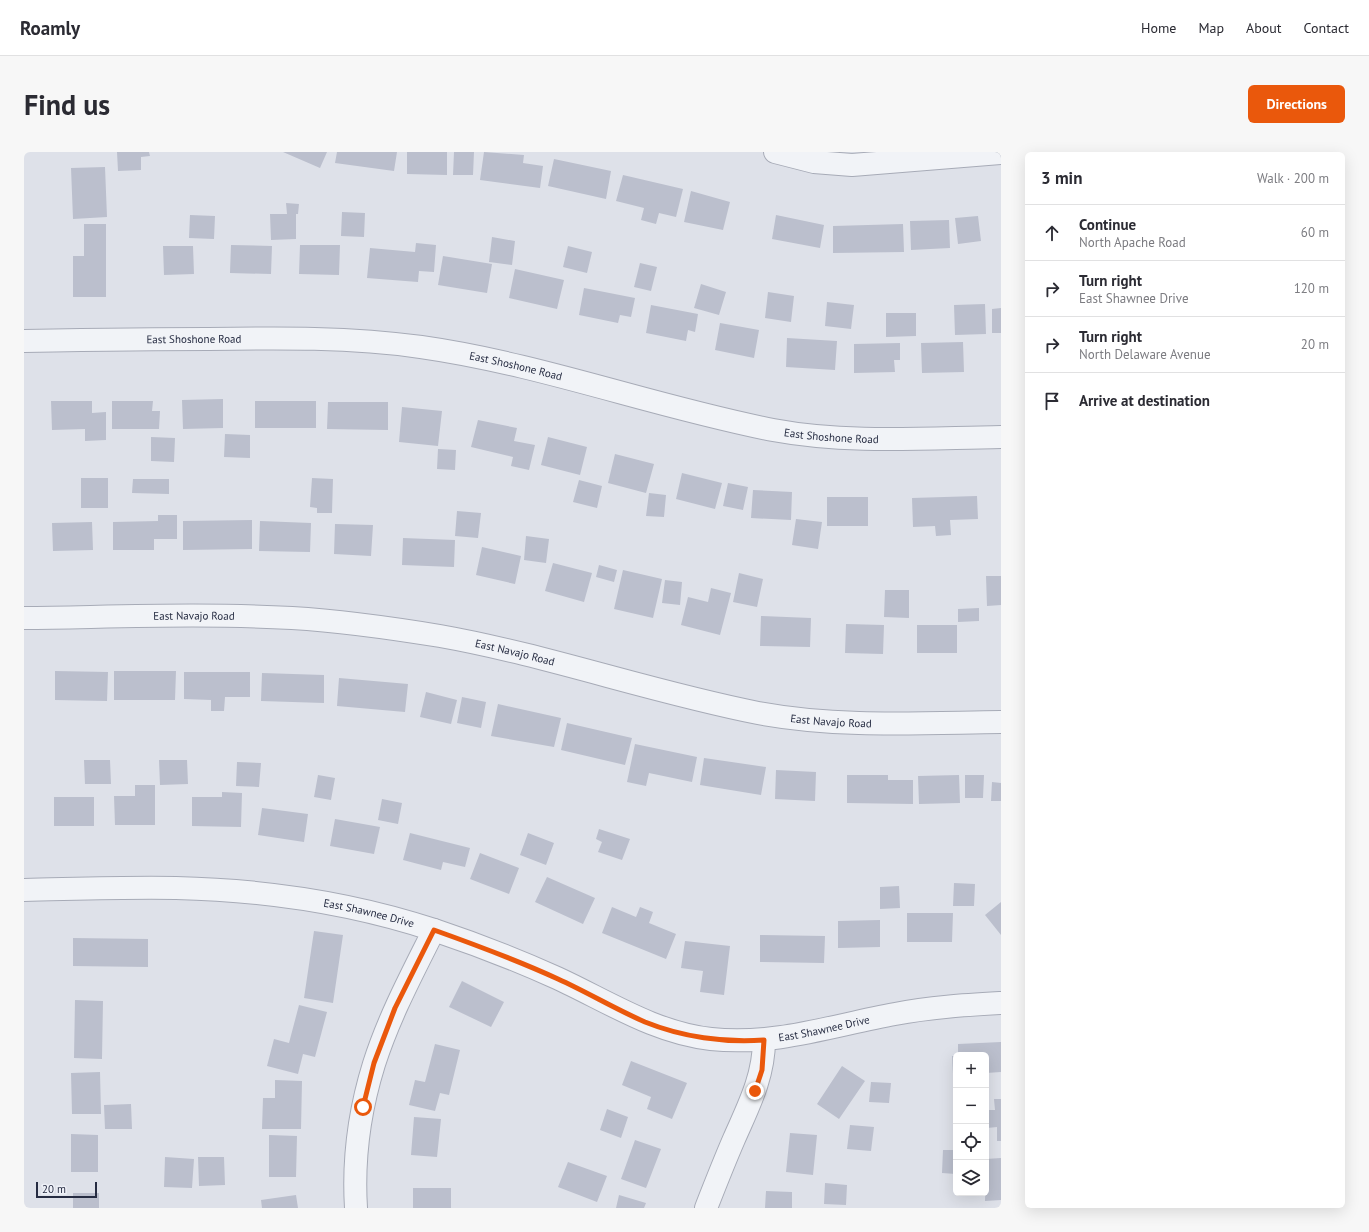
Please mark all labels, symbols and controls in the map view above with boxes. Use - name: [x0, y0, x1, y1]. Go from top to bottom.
- text: Roamly: [20, 16, 80, 40]
- text: Home: [1141, 19, 1176, 37]
- text: Map: [1198, 19, 1224, 37]
- text: About: [1246, 19, 1282, 37]
- text: Contact: [1304, 19, 1349, 37]
- button: Directions: [1248, 85, 1345, 123]
- text: Find us: [24, 86, 110, 123]
- text: 3 min: [1041, 167, 1082, 189]
- text: Walk · 200 m: [1257, 170, 1329, 187]
- text: Continue: [1079, 215, 1136, 234]
- icon: ahead: [1041, 222, 1063, 244]
- text: 60 m: [1301, 224, 1329, 241]
- text: North Apache Road: [1079, 234, 1186, 251]
- text: Turn right: [1079, 271, 1142, 290]
- icon: right: [1041, 278, 1063, 300]
- text: 120 m: [1294, 280, 1329, 297]
- text: East Shawnee Drive: [1079, 290, 1189, 307]
- text: Turn right: [1079, 327, 1142, 346]
- street label: East Shoshone Road: [146, 332, 242, 346]
- icon: right: [1041, 334, 1063, 356]
- text: 20 m: [1301, 336, 1329, 353]
- text: North Delaware Avenue: [1079, 346, 1211, 363]
- street label: East Shoshone Road: [468, 348, 564, 384]
- icon: arrive: [1041, 390, 1063, 412]
- text: Arrive at destination: [1079, 391, 1210, 410]
- street label: East Shoshone Road: [783, 425, 879, 446]
- street label: East Navajo Road: [153, 609, 235, 623]
- street label: East Navajo Road: [474, 636, 556, 669]
- street label: East Navajo Road: [790, 711, 872, 730]
- street label: East Shawnee Drive: [322, 896, 416, 931]
- street label: East Shawnee Drive: [777, 1012, 871, 1044]
- map controls: [953, 1052, 989, 1196]
- button: +: [953, 1052, 989, 1088]
- route end: [746, 1082, 764, 1100]
- button: −: [953, 1088, 989, 1124]
- route start: [354, 1098, 372, 1116]
- button: locate: [953, 1124, 989, 1160]
- button: layers: [953, 1160, 989, 1196]
- scale bar: [36, 1180, 97, 1199]
- text: 20 m: [42, 1182, 66, 1196]

